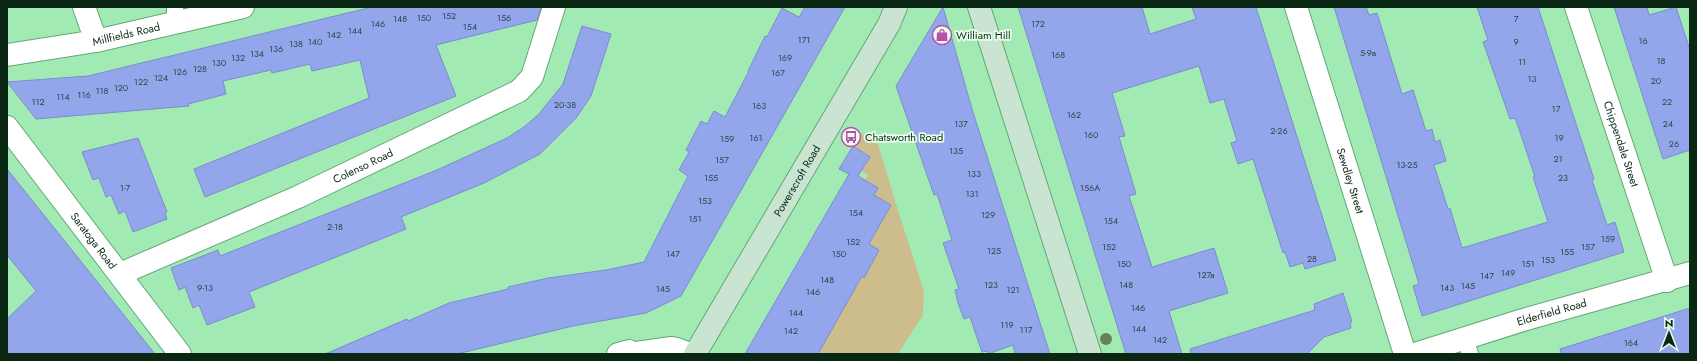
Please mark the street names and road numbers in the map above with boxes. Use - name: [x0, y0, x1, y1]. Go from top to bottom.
- street label: Millfields Road: [91, 18, 161, 50]
- street label: Chippendale Street: [1600, 99, 1643, 189]
- street label: Powerscroft Road: [770, 142, 824, 219]
- street label: Colenso Road: [330, 145, 396, 187]
- street label: Sewdley Street: [1333, 146, 1368, 216]
- street label: Saratoga Road: [67, 209, 121, 273]
- street label: Elderfield Road: [1515, 294, 1588, 329]

